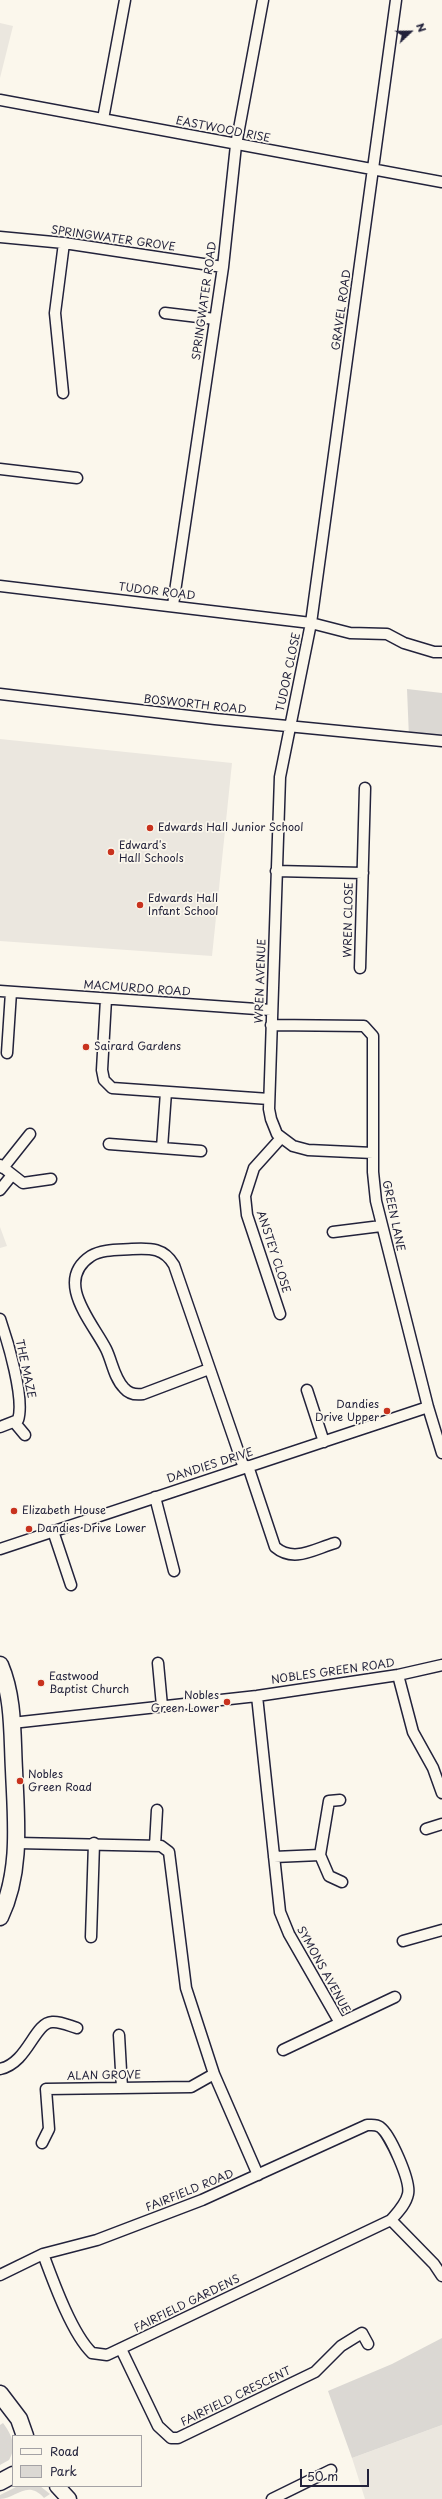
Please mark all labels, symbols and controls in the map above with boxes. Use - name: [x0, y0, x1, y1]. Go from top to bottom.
- north arrow: [390, 12, 430, 52]
- text: N: [412, 20, 431, 35]
- street label: EASTWOOD RISE: [175, 114, 271, 146]
- street label: SPRINGWATER GROVE: [50, 224, 176, 254]
- street label: SPRINGWATER ROAD: [190, 241, 220, 361]
- street label: GRAVEL ROAD: [330, 269, 354, 351]
- street label: TUDOR ROAD: [118, 581, 196, 603]
- street label: TUDOR CLOSE: [274, 631, 304, 713]
- street label: BOSWORTH ROAD: [143, 693, 247, 717]
- place label: Edwards Hall Junior School: [158, 821, 303, 835]
- marker: Edwards Hall Junior School: [145, 823, 155, 833]
- place label: Edward's Hall Schools: [119, 839, 184, 865]
- marker: Edward's Hall Schools: [106, 847, 116, 857]
- street label: WREN CLOSE: [342, 882, 356, 958]
- place label: Edwards Hall Infant School: [148, 892, 218, 918]
- marker: Edwards Hall Infant School: [135, 900, 145, 910]
- street label: WREN AVENUE: [253, 938, 269, 1024]
- street label: MACMURDO ROAD: [83, 979, 191, 999]
- place label: Sairard Gardens: [94, 1040, 181, 1054]
- marker: Sairard Gardens: [81, 1042, 91, 1052]
- street label: GREEN LANE: [379, 1179, 407, 1253]
- street label: ANSTEY CLOSE: [253, 1209, 293, 1295]
- street label: THE MAZE: [12, 1338, 38, 1400]
- place label: Dandies Drive Upper: [315, 1398, 379, 1424]
- marker: Dandies Drive Upper: [382, 1406, 392, 1416]
- street label: DANDIES DRIVE: [165, 1446, 255, 1486]
- place label: Elizabeth House: [22, 1504, 106, 1518]
- marker: Elizabeth House: [9, 1506, 19, 1516]
- place label: Dandies Drive Lower: [37, 1522, 146, 1536]
- marker: Dandies Drive Lower: [24, 1524, 34, 1534]
- street label: NOBLES GREEN ROAD: [270, 1657, 396, 1687]
- place label: Eastwood Baptist Church: [49, 1670, 129, 1696]
- marker: Eastwood Baptist Church: [36, 1678, 46, 1688]
- place label: Nobles Green Lower: [151, 1689, 219, 1715]
- marker: Nobles Green Lower: [222, 1697, 232, 1707]
- place label: Nobles Green Road: [28, 1768, 92, 1794]
- marker: Nobles Green Road: [15, 1776, 25, 1786]
- street label: SYMONS AVENUE: [294, 1924, 352, 2016]
- street label: ALAN GROVE: [67, 2069, 141, 2083]
- street label: FAIRFIELD ROAD: [144, 2167, 236, 2215]
- street label: FAIRFIELD GARDENS: [132, 2273, 242, 2335]
- street label: FAIRFIELD CRESCENT: [179, 2365, 293, 2429]
- legend: [12, 2435, 142, 2487]
- text: Road: [50, 2442, 79, 2460]
- scale bar: [302, 2461, 371, 2487]
- text: Park: [50, 2462, 77, 2480]
- text: 50 m: [307, 2467, 338, 2485]

